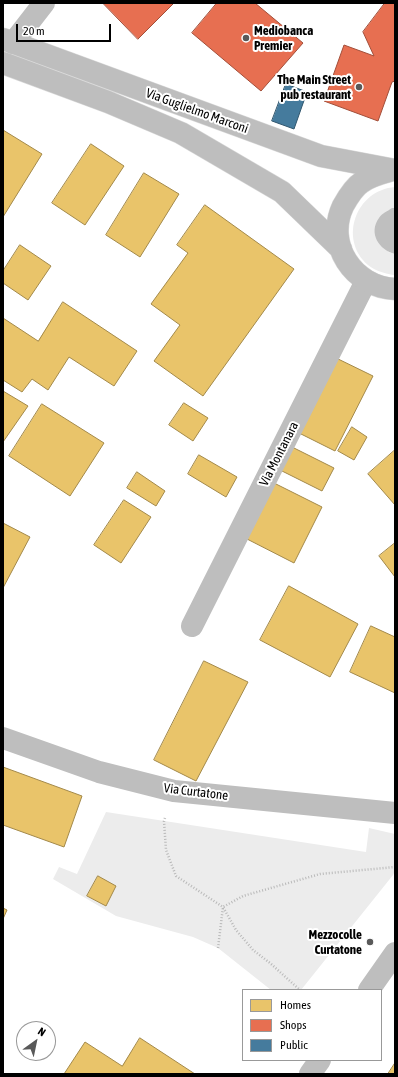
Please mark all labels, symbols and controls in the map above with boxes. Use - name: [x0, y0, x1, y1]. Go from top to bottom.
- scale bar: [18, 16, 113, 42]
- place label: Mediobanca Premier: [254, 23, 313, 54]
- text: 20 m: [23, 24, 45, 38]
- marker: Mediobanca Premier: [241, 33, 251, 43]
- place label: The Main Street pub restaurant: [277, 72, 351, 103]
- marker: The Main Street pub restaurant: [354, 82, 364, 92]
- street label: Via Guglielmo Marconi: [144, 85, 250, 137]
- street label: Via Montanara: [256, 419, 302, 489]
- street label: Via Curtatone: [163, 780, 229, 804]
- place label: Mezzocolle Curtatone: [308, 927, 362, 958]
- marker: Mezzocolle Curtatone: [365, 937, 375, 947]
- legend: [242, 989, 382, 1061]
- text: Homes: [280, 998, 311, 1012]
- text: Shops: [280, 1018, 306, 1032]
- north arrow: [16, 1021, 56, 1061]
- text: N: [36, 1025, 48, 1039]
- text: Public: [280, 1038, 308, 1052]

